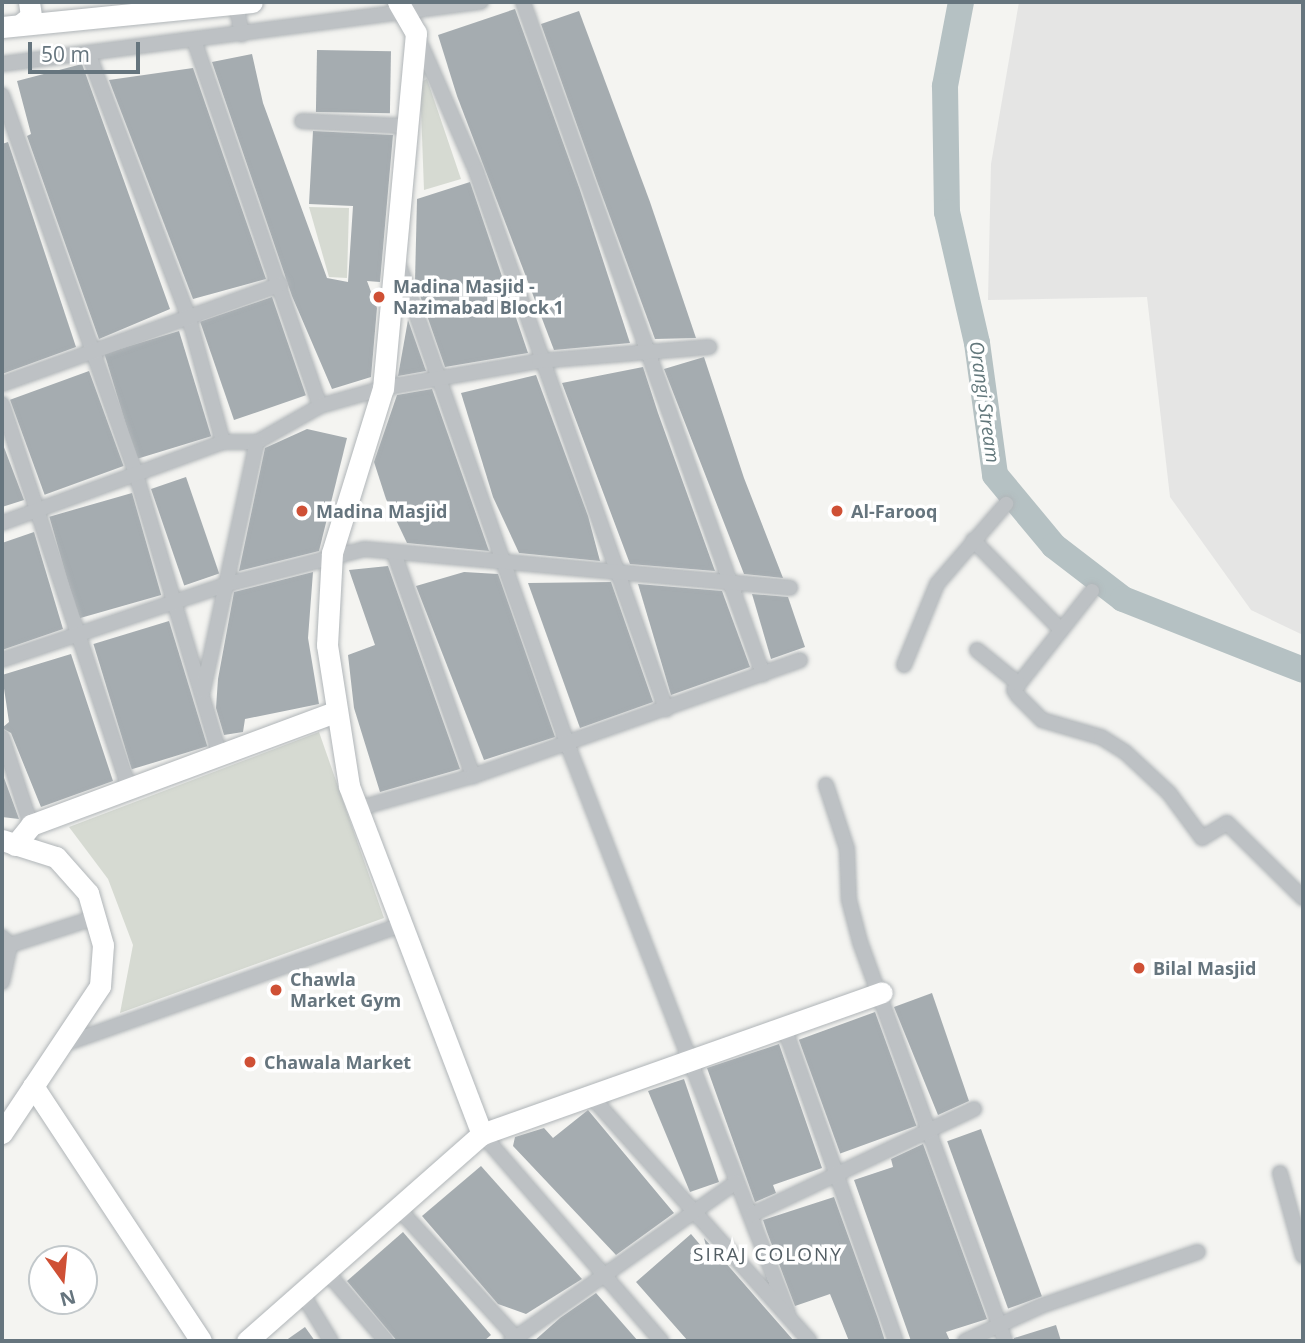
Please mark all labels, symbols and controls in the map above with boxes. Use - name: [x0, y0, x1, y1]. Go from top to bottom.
- scale bar: [32, 28, 144, 72]
- text: 50 m: [41, 40, 90, 68]
- place label: Madina Masjid - Nazimabad Block 1: [393, 276, 564, 318]
- marker: Madina Masjid - Nazimabad Block 1: [371, 289, 387, 305]
- water label: Orangi Stream: [964, 340, 1004, 464]
- place label: Madina Masjid: [316, 500, 447, 522]
- place label: Al-Farooq: [851, 500, 937, 522]
- marker: Madina Masjid: [294, 503, 310, 519]
- marker: Al-Farooq: [829, 503, 845, 519]
- place label: Bilal Masjid: [1153, 957, 1256, 979]
- marker: Bilal Masjid: [1131, 960, 1147, 976]
- place label: Chawla Market Gym: [290, 969, 401, 1012]
- marker: Chawla Market Gym: [268, 982, 284, 998]
- place label: Chawala Market: [264, 1051, 411, 1073]
- marker: Chawala Market: [242, 1054, 258, 1070]
- district label: SIRAJ COLONY: [695, 1244, 841, 1266]
- north arrow: [28, 1245, 98, 1315]
- text: N: [57, 1284, 79, 1313]

